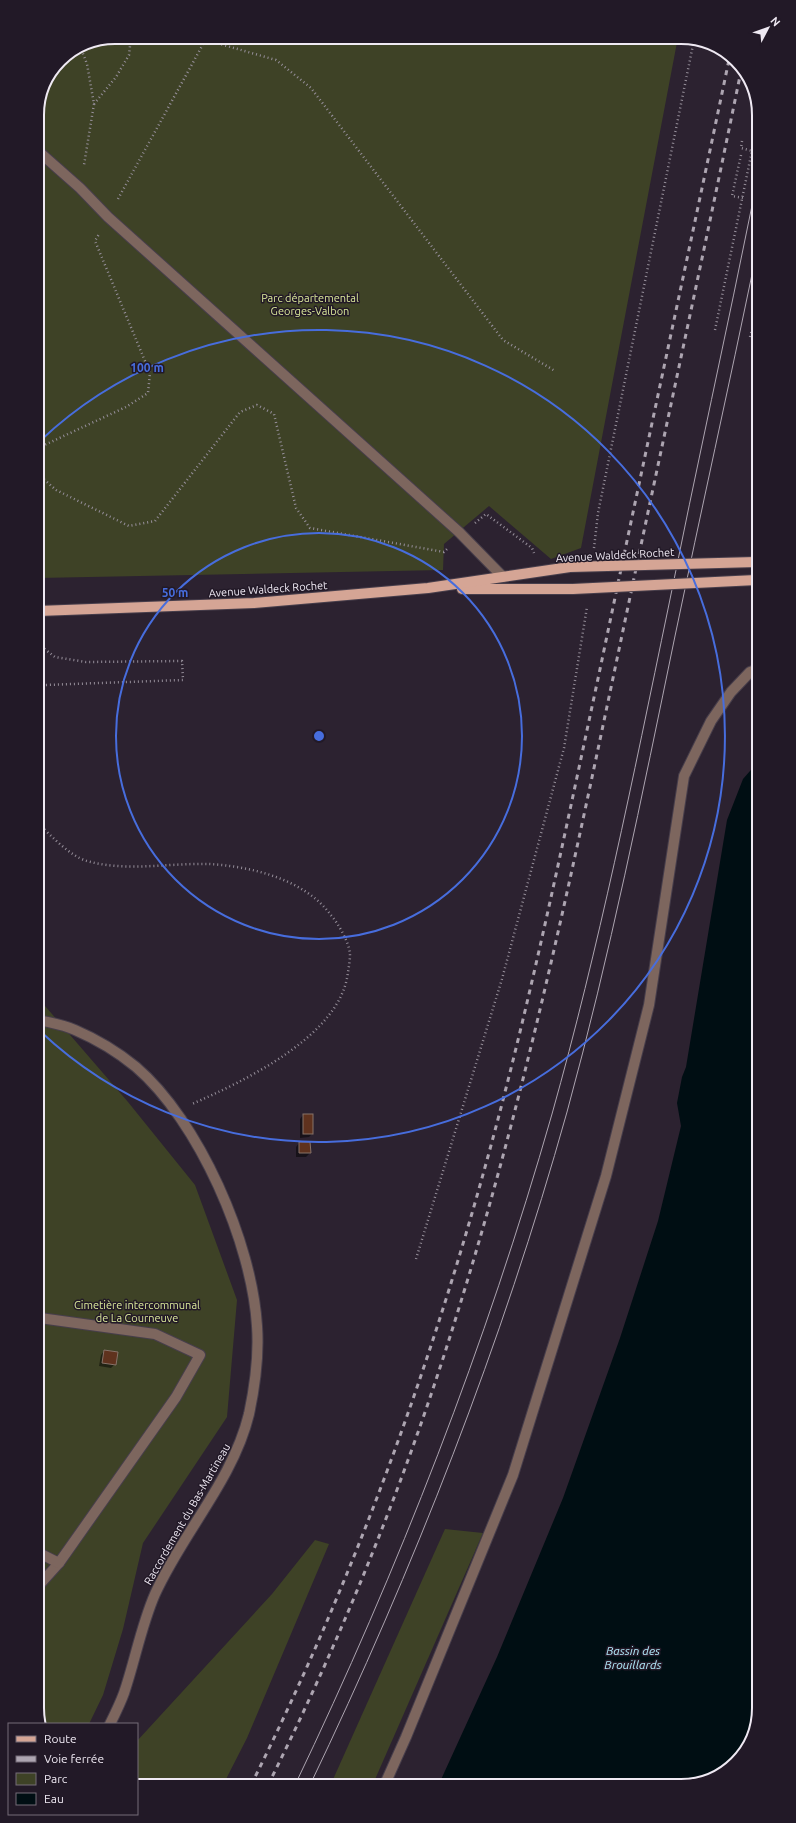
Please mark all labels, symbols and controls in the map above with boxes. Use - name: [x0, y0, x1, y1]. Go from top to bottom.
- north arrow: [748, 8, 788, 48]
- text: N: [768, 14, 783, 28]
- park label: Parc départemental Georges-Valbon: [261, 292, 359, 317]
- text: 100 m: [130, 361, 164, 374]
- street label: Avenue Waldeck Rochet: [555, 546, 675, 564]
- street label: Avenue Waldeck Rochet: [208, 579, 328, 599]
- text: 50 m: [162, 586, 188, 599]
- centre of rings: [312, 729, 326, 743]
- park label: Cimetière intercommunal de La Courneuve: [74, 1299, 200, 1324]
- street label: Raccordement du Bas-Martineau: [142, 1441, 232, 1587]
- water label: Bassin des Brouillards: [604, 1644, 662, 1671]
- legend: [8, 1723, 138, 1815]
- text: Route: [44, 1732, 77, 1745]
- text: Voie ferrée: [44, 1752, 104, 1765]
- text: Parc: [44, 1772, 68, 1785]
- text: Eau: [44, 1792, 64, 1805]

